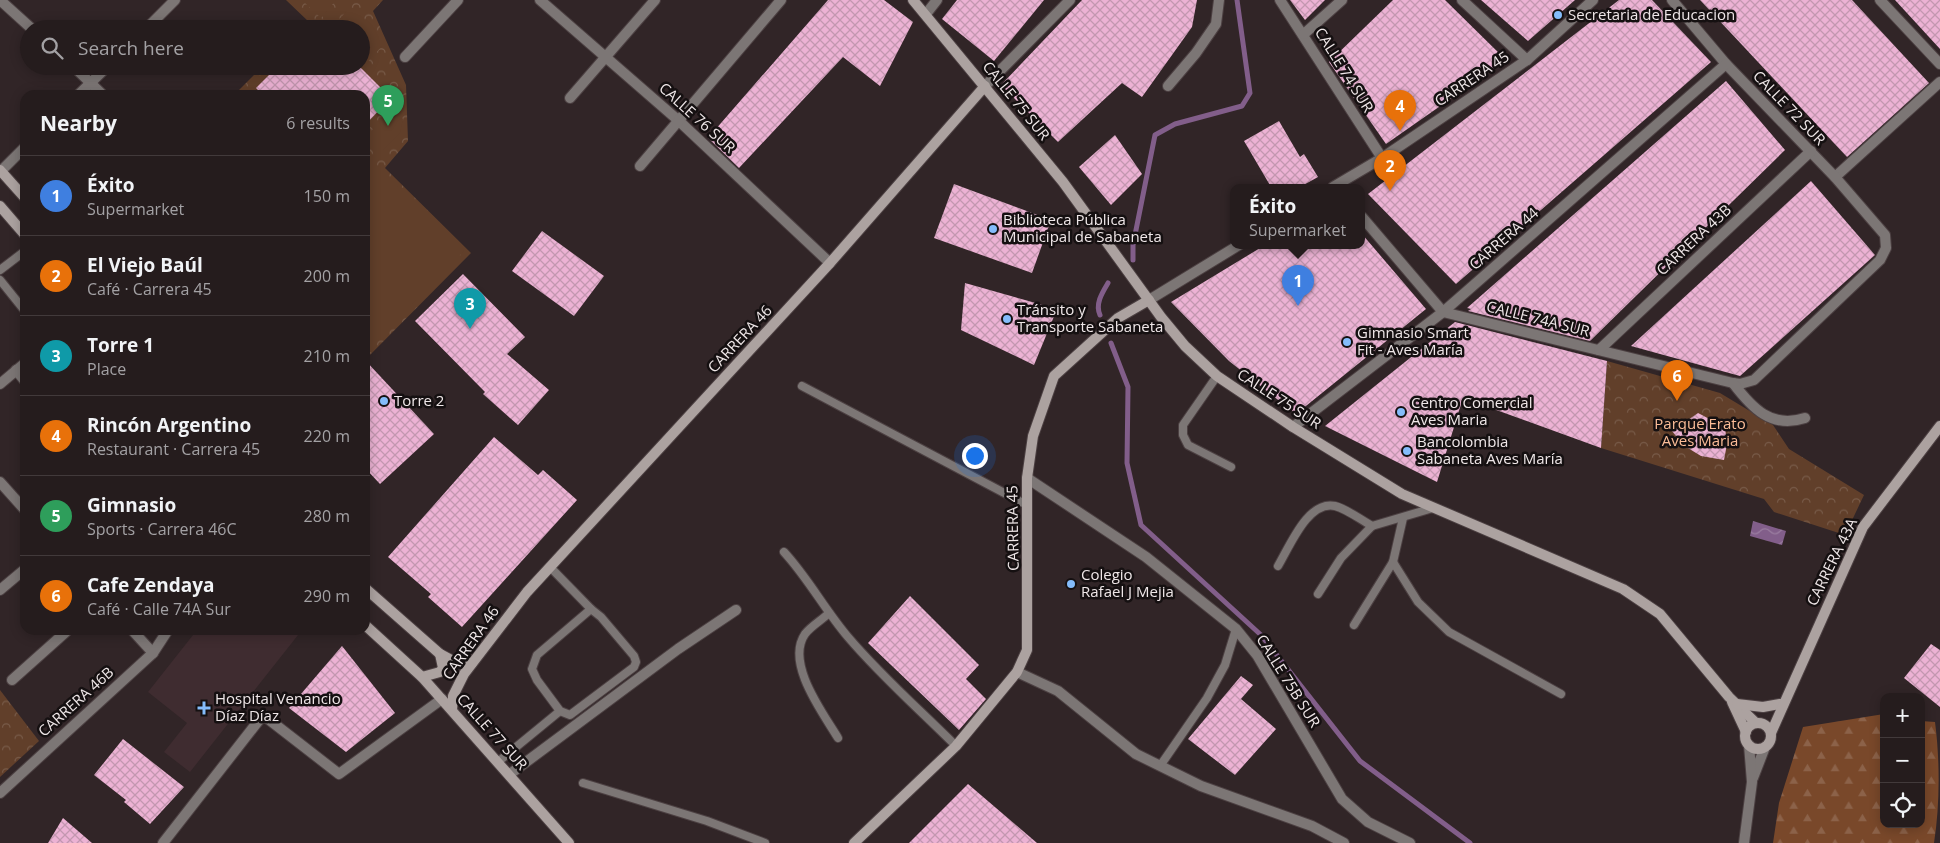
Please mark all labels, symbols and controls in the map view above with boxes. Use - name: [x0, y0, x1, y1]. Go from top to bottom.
- place label: Secretaria de Educacion: [1568, 4, 1735, 24]
- marker: Secretaria de Educacion: [1552, 9, 1564, 21]
- search box: [20, 20, 370, 75]
- street label: CALLE 74 SUR: [1311, 23, 1379, 116]
- icon: search: [38, 34, 66, 62]
- text: Search here: [78, 35, 184, 61]
- street label: CARRERA 45: [1430, 46, 1513, 110]
- street label: CALLE 75 SUR: [979, 57, 1055, 145]
- street label: CALLE 72 SUR: [1749, 66, 1831, 149]
- street label: CALLE 76 SUR: [655, 78, 741, 157]
- pin: 5: [372, 85, 404, 126]
- pin: 4: [1384, 90, 1416, 131]
- text: Nearby: [40, 109, 117, 137]
- text: 6 results: [286, 112, 350, 134]
- pin: 2: [1374, 150, 1406, 191]
- text: Éxito: [87, 172, 134, 198]
- popup: [1230, 184, 1365, 249]
- text: 1: [51, 185, 61, 207]
- text: 150 m: [304, 185, 350, 207]
- text: Éxito: [1249, 193, 1296, 219]
- text: Supermarket: [87, 198, 184, 220]
- street label: CARRERA 43B: [1652, 199, 1735, 279]
- street label: CARRERA 44: [1464, 202, 1543, 274]
- place label: Biblioteca Pública Municipal de Sabaneta: [1003, 209, 1162, 246]
- text: Supermarket: [1249, 219, 1346, 241]
- marker: Biblioteca Pública Municipal de Sabaneta: [987, 223, 999, 235]
- text: El Viejo Baúl: [87, 252, 203, 278]
- text: 2: [51, 265, 61, 287]
- text: 200 m: [304, 265, 350, 287]
- pin: 1: [1282, 265, 1314, 306]
- text: Café · Carrera 45: [87, 278, 212, 300]
- pin: 3: [454, 288, 486, 329]
- street label: CALLE 74A SUR: [1485, 296, 1593, 341]
- place label: Tránsito y Transporte Sabaneta: [1017, 299, 1163, 336]
- street label: CARRERA 46: [703, 300, 776, 376]
- marker: Tránsito y Transporte Sabaneta: [1001, 313, 1013, 325]
- place label: Gimnasio Smart Fit - Aves María: [1357, 322, 1469, 359]
- text: Torre 1: [87, 332, 154, 358]
- marker: Gimnasio Smart Fit - Aves María: [1341, 336, 1353, 348]
- text: 3: [51, 345, 61, 367]
- text: 210 m: [304, 345, 350, 367]
- text: Place: [87, 358, 126, 380]
- pin: 6: [1661, 360, 1693, 401]
- street label: CALLE 75 SUR: [1234, 364, 1326, 433]
- place label: Torre 2: [394, 390, 444, 410]
- place label: Centro Comercial Aves Maria: [1411, 392, 1532, 429]
- marker: Torre 2: [378, 395, 390, 407]
- marker: Centro Comercial Aves Maria: [1395, 406, 1407, 418]
- text: Rincón Argentino: [87, 412, 251, 438]
- park label: Parque Erato Aves Maria: [1654, 413, 1746, 450]
- text: 4: [51, 425, 61, 447]
- text: 220 m: [304, 425, 350, 447]
- place label: Bancolombia Sabaneta Aves María: [1417, 431, 1563, 468]
- text: Restaurant · Carrera 45: [87, 438, 260, 460]
- your location: [962, 443, 988, 469]
- marker: Bancolombia Sabaneta Aves María: [1401, 445, 1413, 457]
- street label: CARRERA 45: [1001, 485, 1023, 571]
- text: Gimnasio: [87, 492, 176, 518]
- text: 5: [51, 505, 61, 527]
- text: 280 m: [304, 505, 350, 527]
- street label: CARRERA 43A: [1801, 514, 1861, 609]
- text: Sports · Carrera 46C: [87, 518, 237, 540]
- place label: Colegio Rafael J Mejia: [1081, 564, 1174, 601]
- text: Cafe Zendaya: [87, 572, 215, 598]
- marker: Colegio Rafael J Mejia: [1065, 578, 1077, 590]
- text: 6: [51, 585, 61, 607]
- text: 290 m: [304, 585, 350, 607]
- text: Café · Calle 74A Sur: [87, 598, 231, 620]
- street label: CARRERA 46: [437, 602, 503, 683]
- street label: CALLE 75B SUR: [1252, 630, 1326, 731]
- street label: CARRERA 46B: [33, 662, 117, 741]
- place label: Hospital Venancio Díaz Díaz: [215, 688, 341, 725]
- street label: CALLE 77 SUR: [453, 689, 533, 774]
- map controls: [1880, 693, 1925, 828]
- button: +: [1880, 693, 1925, 738]
- marker: Hospital Venancio Díaz Díaz: [197, 701, 211, 715]
- button: −: [1880, 738, 1925, 783]
- button: locate: [1880, 783, 1925, 828]

